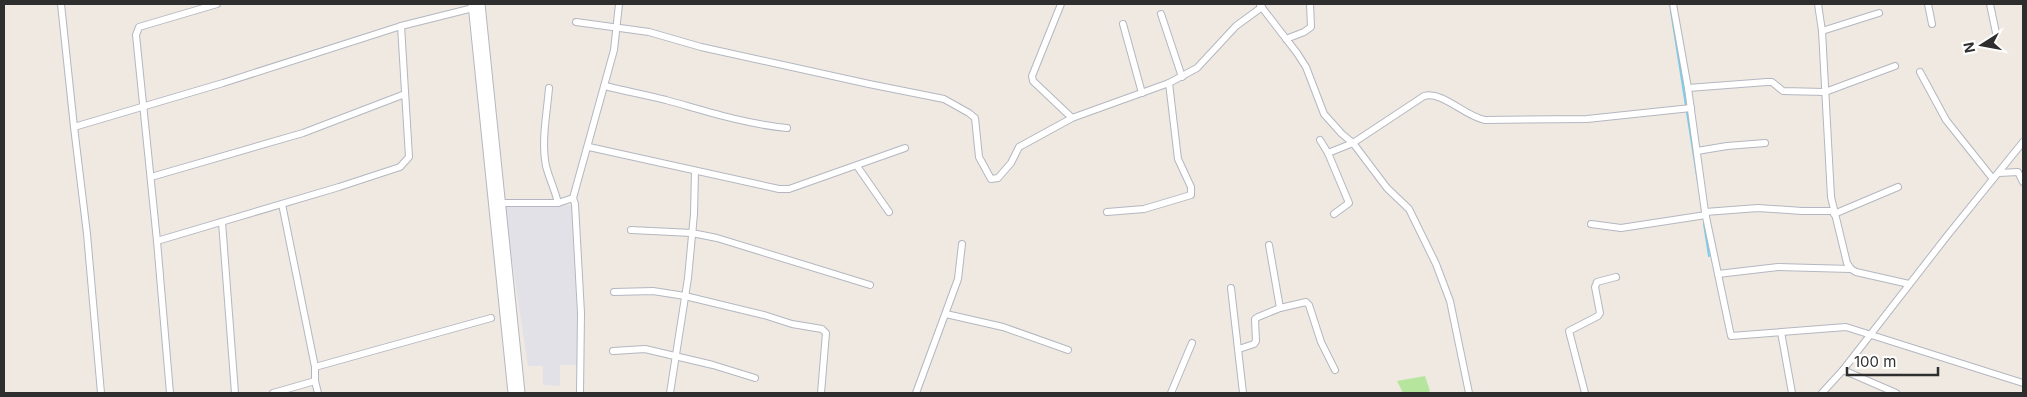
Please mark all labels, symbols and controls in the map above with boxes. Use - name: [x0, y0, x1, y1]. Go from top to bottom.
- north arrow: [1957, 20, 2007, 70]
- text: N: [1959, 41, 1978, 54]
- scale bar: [1847, 344, 1938, 376]
- text: 100 m: [1854, 352, 1896, 371]

